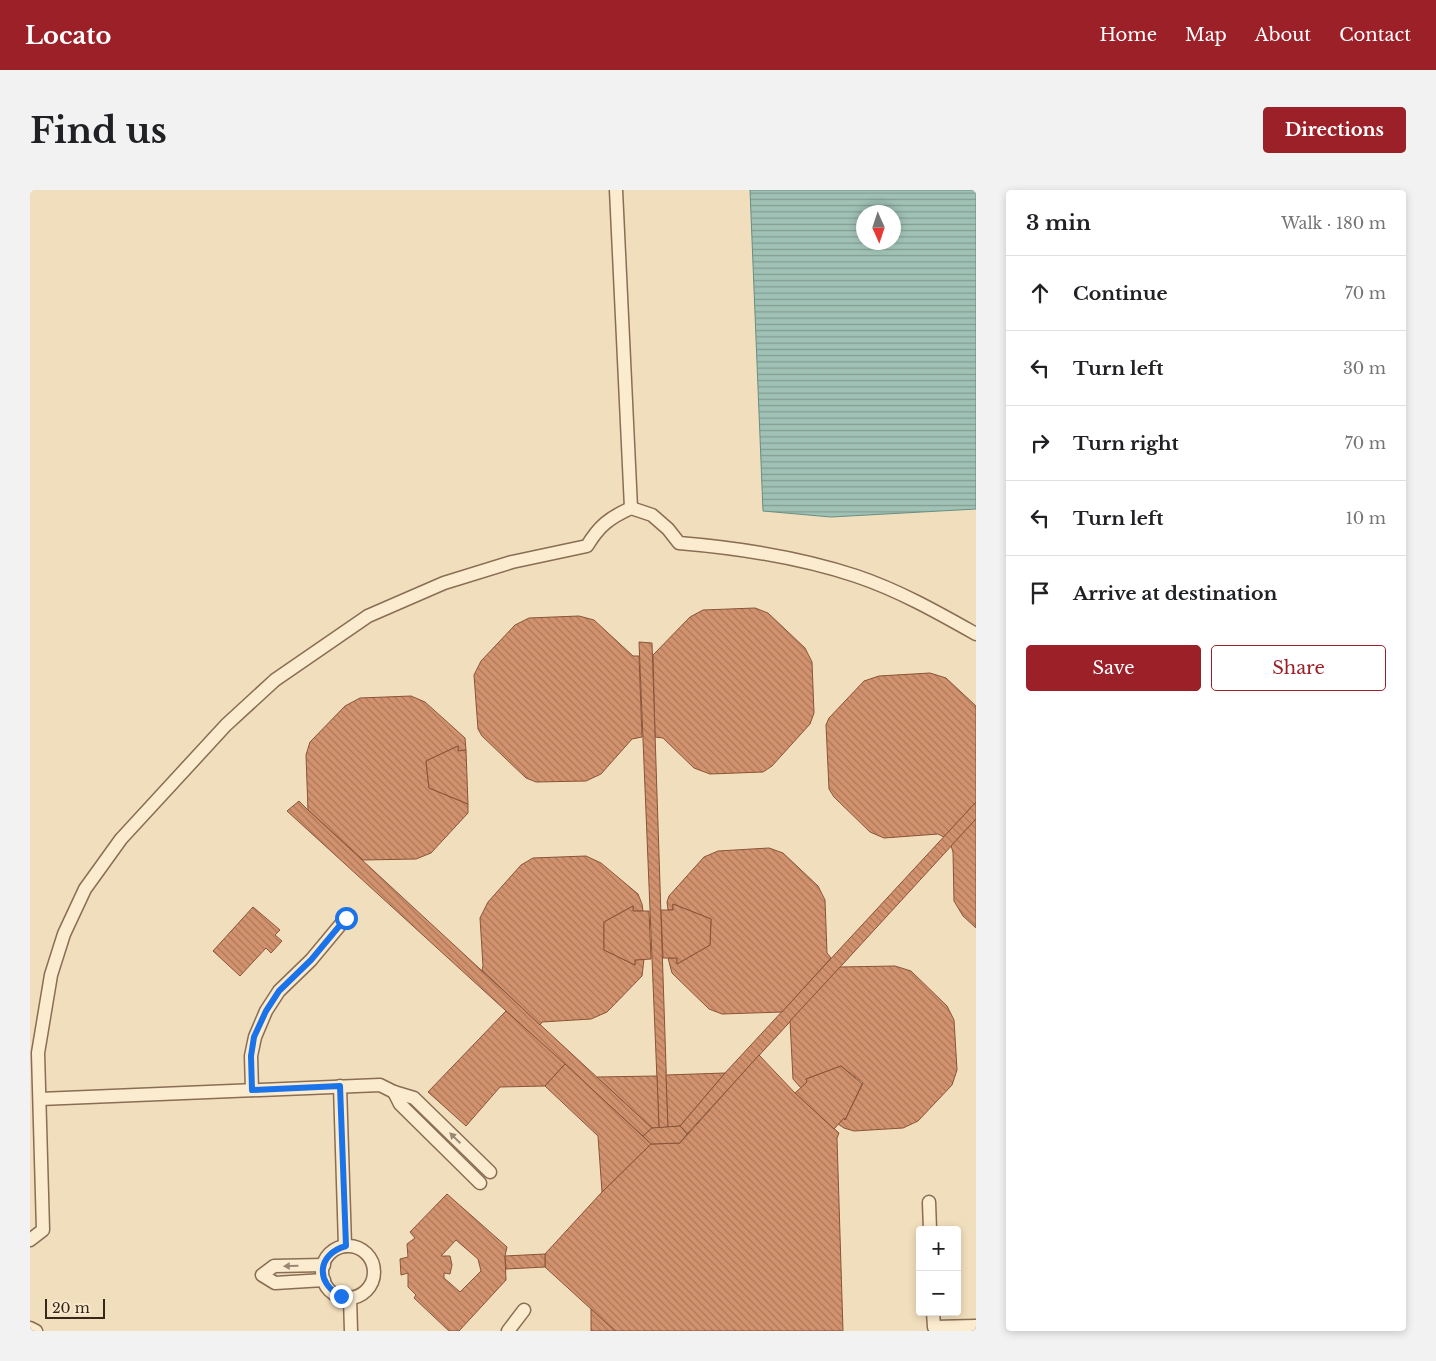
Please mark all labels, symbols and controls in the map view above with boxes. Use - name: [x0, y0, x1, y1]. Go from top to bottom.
- text: Locato: [25, 21, 111, 50]
- text: Home: [1099, 24, 1157, 46]
- text: Map: [1185, 24, 1227, 46]
- text: About: [1255, 24, 1311, 46]
- text: Contact: [1339, 24, 1411, 46]
- button: Directions: [1263, 107, 1406, 153]
- text: Find us: [30, 109, 167, 152]
- north arrow: [856, 205, 901, 250]
- text: 3 min: [1026, 210, 1091, 236]
- text: Walk · 180 m: [1281, 213, 1386, 233]
- icon: ahead: [1026, 279, 1054, 307]
- text: Continue: [1073, 282, 1168, 305]
- text: 70 m: [1345, 283, 1386, 303]
- icon: left: [1026, 354, 1054, 382]
- text: Turn left: [1073, 357, 1164, 380]
- text: 30 m: [1343, 358, 1386, 378]
- icon: right: [1026, 429, 1054, 457]
- text: Turn right: [1073, 432, 1179, 455]
- text: 70 m: [1345, 433, 1386, 453]
- icon: left: [1026, 504, 1054, 532]
- text: Turn left: [1073, 507, 1164, 530]
- text: 10 m: [1346, 508, 1386, 528]
- icon: arrive: [1026, 579, 1054, 607]
- text: Arrive at destination: [1073, 582, 1277, 605]
- button: Save: [1026, 645, 1201, 691]
- button: Share: [1211, 645, 1386, 691]
- route start: [335, 907, 358, 930]
- one-way arrow: [450, 1132, 462, 1144]
- map controls: [916, 1226, 961, 1316]
- button: +: [916, 1226, 961, 1271]
- one-way arrow: [283, 1262, 299, 1270]
- button: −: [916, 1271, 961, 1316]
- route end: [330, 1285, 353, 1308]
- scale bar: [45, 1296, 105, 1319]
- text: 20 m: [52, 1299, 90, 1317]

